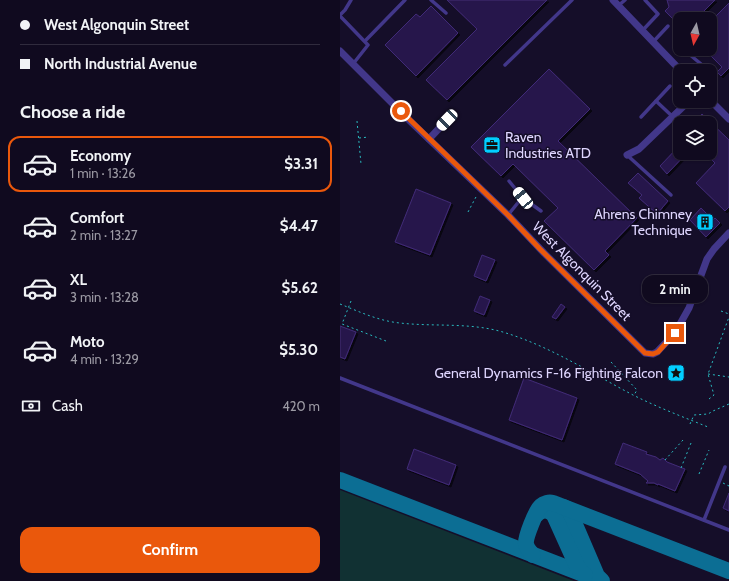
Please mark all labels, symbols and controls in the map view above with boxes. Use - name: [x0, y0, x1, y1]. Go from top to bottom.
- north arrow: [673, 12, 717, 56]
- map controls: [673, 12, 717, 160]
- text: West Algonquin Street: [44, 16, 189, 34]
- text: North Industrial Avenue: [44, 55, 197, 73]
- button: locate: [673, 64, 717, 108]
- text: Choose a ride: [20, 101, 125, 123]
- route start: [392, 102, 410, 120]
- car: [434, 107, 460, 133]
- button: layers: [673, 116, 717, 160]
- place label: Raven Industries ATD: [505, 128, 591, 162]
- office icon: Raven Industries ATD: [482, 135, 502, 155]
- icon: car: [22, 146, 58, 182]
- text: Economy: [70, 147, 131, 165]
- text: $3.31: [284, 155, 318, 173]
- text: 1 min · 13:26: [70, 165, 136, 181]
- car: [511, 185, 535, 211]
- place label: Ahrens Chimney Technique: [594, 205, 692, 239]
- icon: car: [22, 208, 58, 244]
- text: Comfort: [70, 209, 124, 227]
- building icon: Ahrens Chimney Technique: [695, 212, 715, 232]
- text: $4.47: [280, 217, 318, 235]
- street label: West Algonquin Street: [529, 218, 636, 325]
- text: 2 min · 13:27: [70, 227, 137, 243]
- icon: car: [22, 270, 58, 306]
- text: XL: [70, 271, 87, 289]
- callout: 2 min: [642, 275, 708, 303]
- text: $5.62: [282, 279, 318, 297]
- text: 2 min: [659, 281, 691, 297]
- text: 3 min · 13:28: [70, 289, 139, 305]
- route end: [666, 324, 684, 342]
- icon: car: [22, 332, 58, 368]
- text: Moto: [70, 333, 104, 351]
- text: $5.30: [279, 341, 318, 359]
- text: 4 min · 13:29: [70, 351, 139, 367]
- place icon: General Dynamics F-16 Fighting Falcon: [666, 363, 686, 383]
- place label: General Dynamics F-16 Fighting Falcon: [434, 364, 663, 382]
- icon: cash: [20, 395, 42, 417]
- text: Cash: [52, 397, 83, 415]
- text: 420 m: [282, 398, 320, 414]
- button: Confirm: [20, 527, 320, 573]

